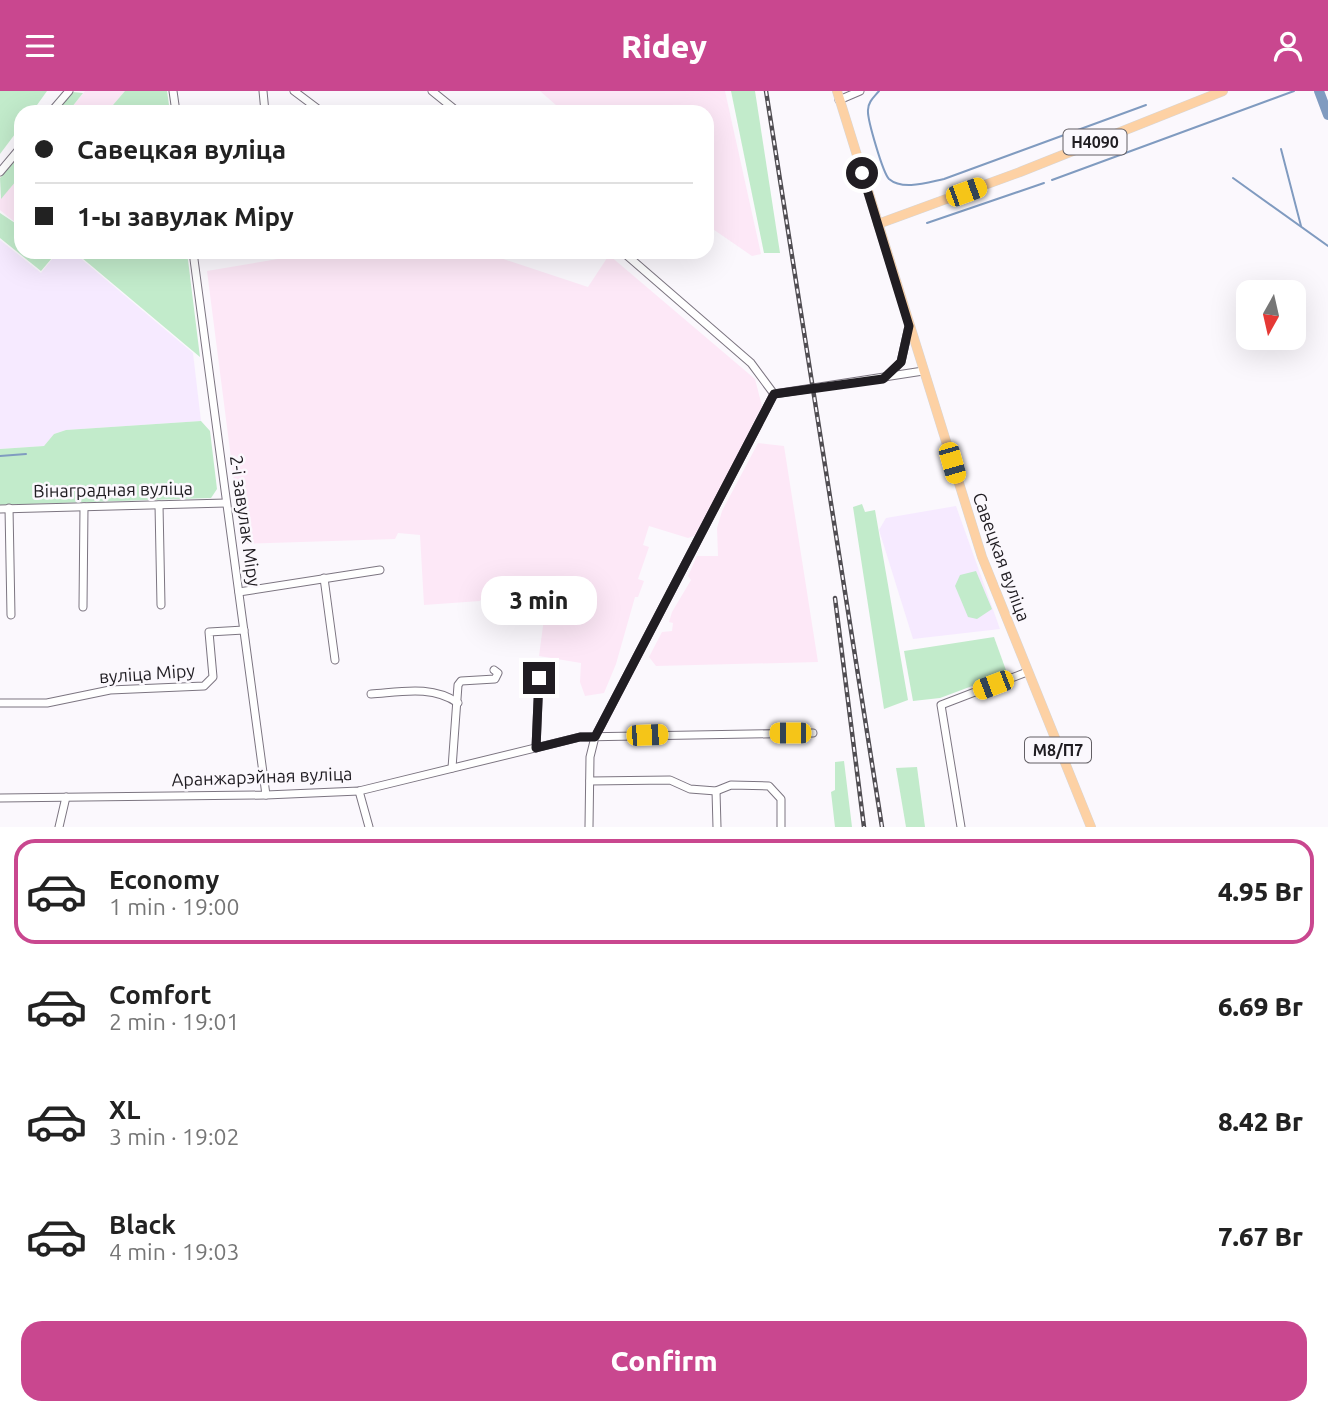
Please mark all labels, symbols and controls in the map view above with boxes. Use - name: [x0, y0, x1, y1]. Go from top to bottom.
- icon: menu: [21, 27, 59, 65]
- icon: person: [1269, 27, 1307, 65]
- text: Ridey: [621, 28, 707, 64]
- road number: Н4090: [1064, 129, 1126, 155]
- text: Савецкая вуліца: [77, 135, 286, 164]
- route start: [846, 157, 878, 189]
- car: [943, 175, 990, 209]
- text: 1-ы завулак Міру: [77, 202, 294, 231]
- north arrow: [1236, 280, 1306, 350]
- map controls: [1236, 280, 1306, 350]
- car: [937, 440, 968, 486]
- street label: 2-і завулак Міру: [227, 454, 265, 588]
- street label: Вінаградная вуліца: [33, 478, 193, 500]
- street label: Савецкая вуліца: [969, 489, 1035, 624]
- callout: 3 min: [481, 577, 597, 625]
- text: 3 min: [510, 588, 568, 613]
- street label: вуліца Міру: [98, 660, 196, 686]
- route end: [523, 662, 555, 694]
- car: [970, 668, 1017, 702]
- car: [770, 723, 812, 744]
- car: [626, 724, 669, 746]
- road number: М8/П7: [1025, 737, 1091, 763]
- street label: Аранжарэйная вуліца: [171, 763, 353, 789]
- icon: car: [25, 860, 88, 923]
- text: Economy: [109, 865, 219, 894]
- text: 4.95 Br: [1218, 877, 1303, 906]
- text: 1 min · 19:00: [109, 894, 240, 919]
- icon: car: [25, 975, 88, 1038]
- text: Comfort: [109, 980, 212, 1009]
- text: 6.69 Br: [1218, 992, 1303, 1021]
- text: 2 min · 19:01: [109, 1009, 240, 1034]
- icon: car: [25, 1090, 88, 1153]
- text: XL: [109, 1095, 140, 1124]
- text: 8.42 Br: [1218, 1107, 1303, 1136]
- text: 3 min · 19:02: [109, 1124, 240, 1149]
- icon: car: [25, 1205, 88, 1268]
- text: Black: [109, 1210, 176, 1239]
- text: 7.67 Br: [1218, 1222, 1303, 1251]
- text: 4 min · 19:03: [109, 1239, 240, 1264]
- button: Confirm: [21, 1321, 1307, 1401]

